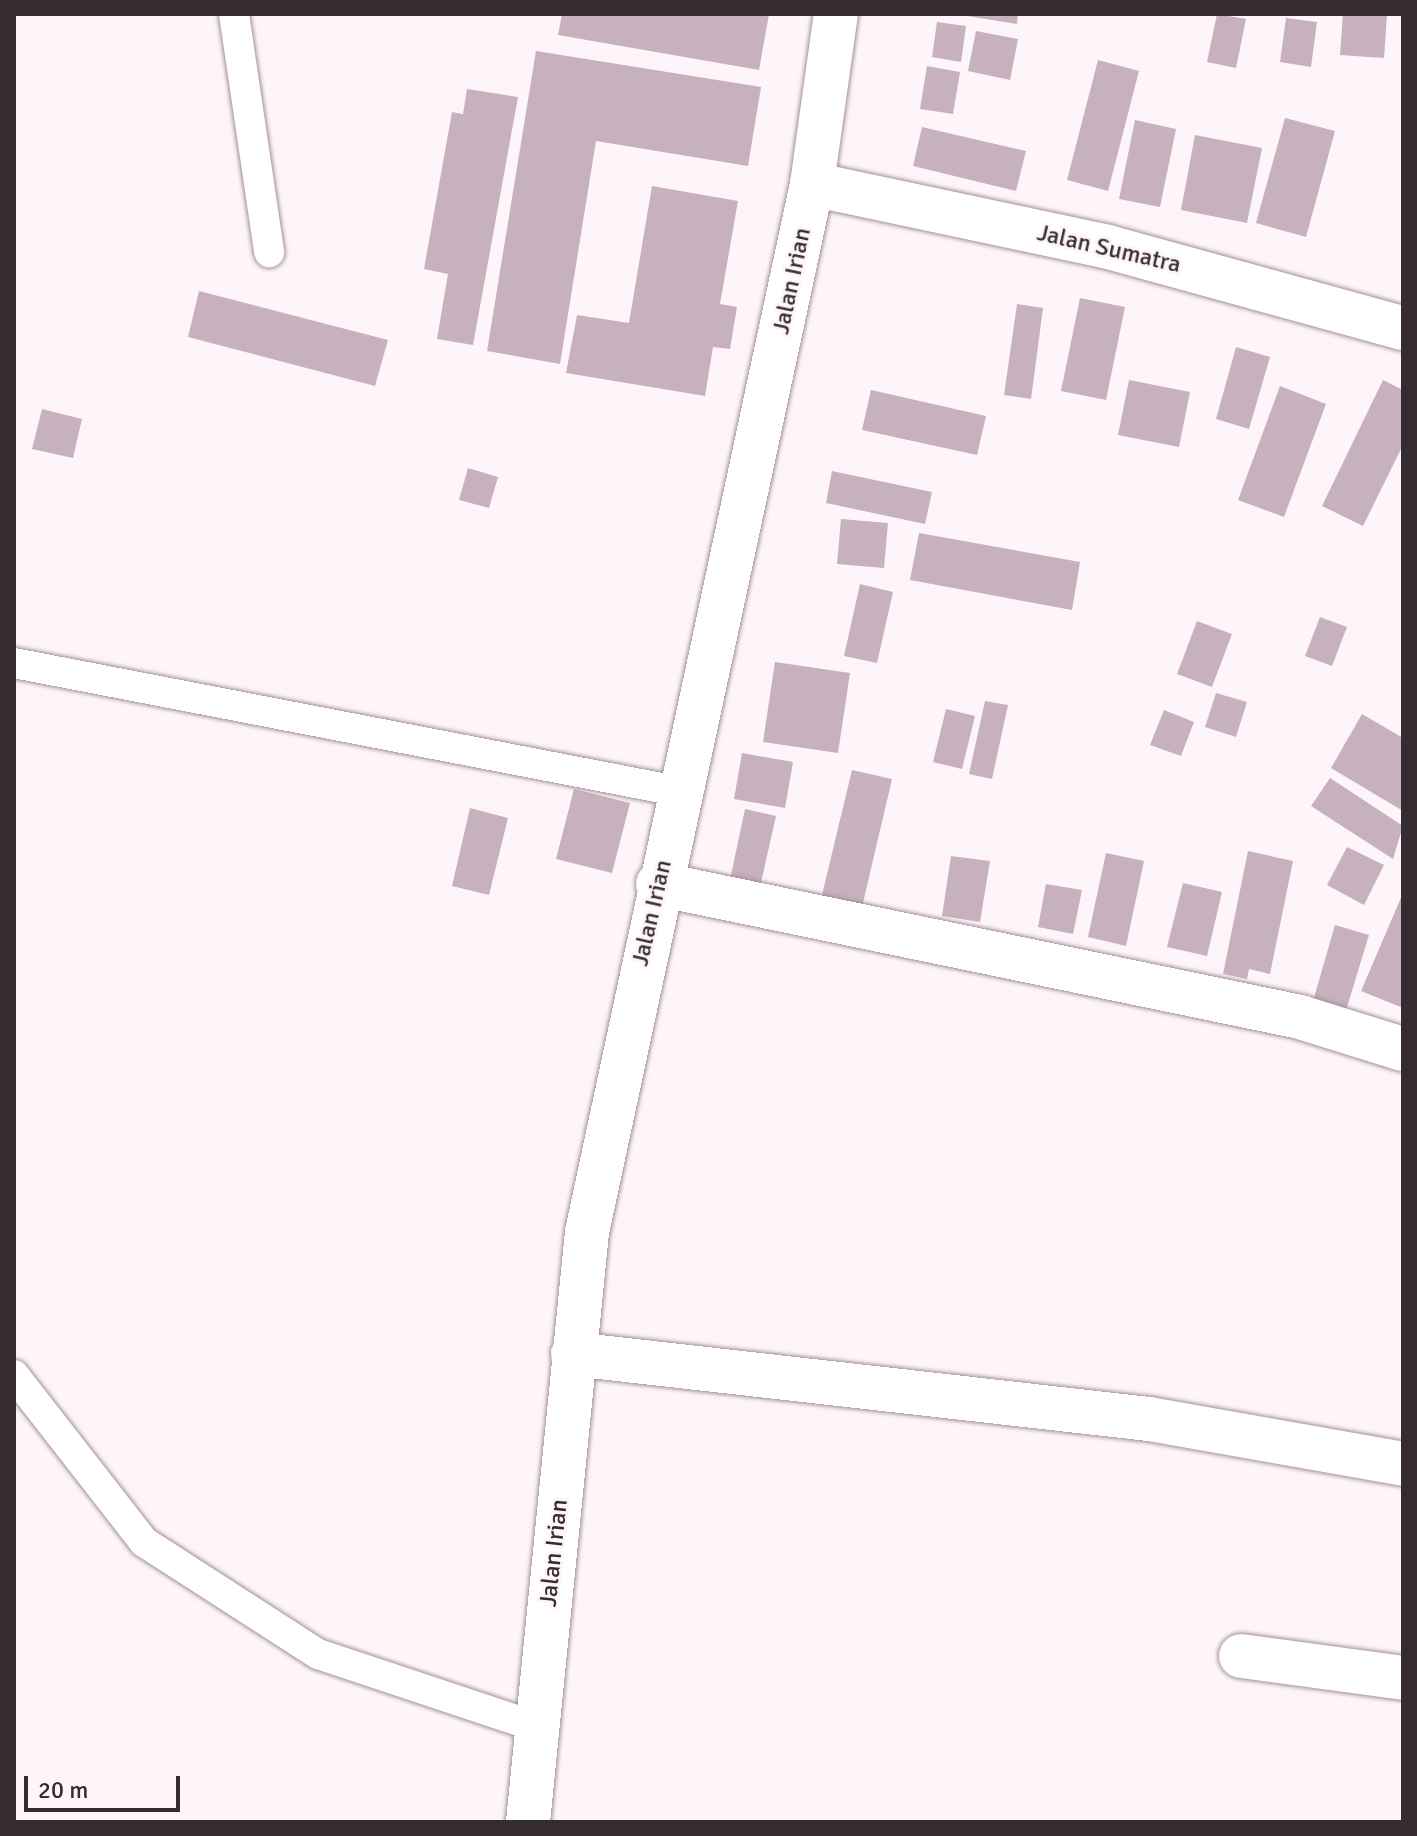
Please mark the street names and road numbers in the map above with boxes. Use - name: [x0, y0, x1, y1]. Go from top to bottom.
- street label: Jalan Sumatra: [1034, 218, 1184, 280]
- street label: Jalan Irian: [767, 225, 817, 337]
- street label: Jalan Irian: [626, 857, 678, 969]
- street label: Jalan Irian: [534, 1498, 574, 1608]

